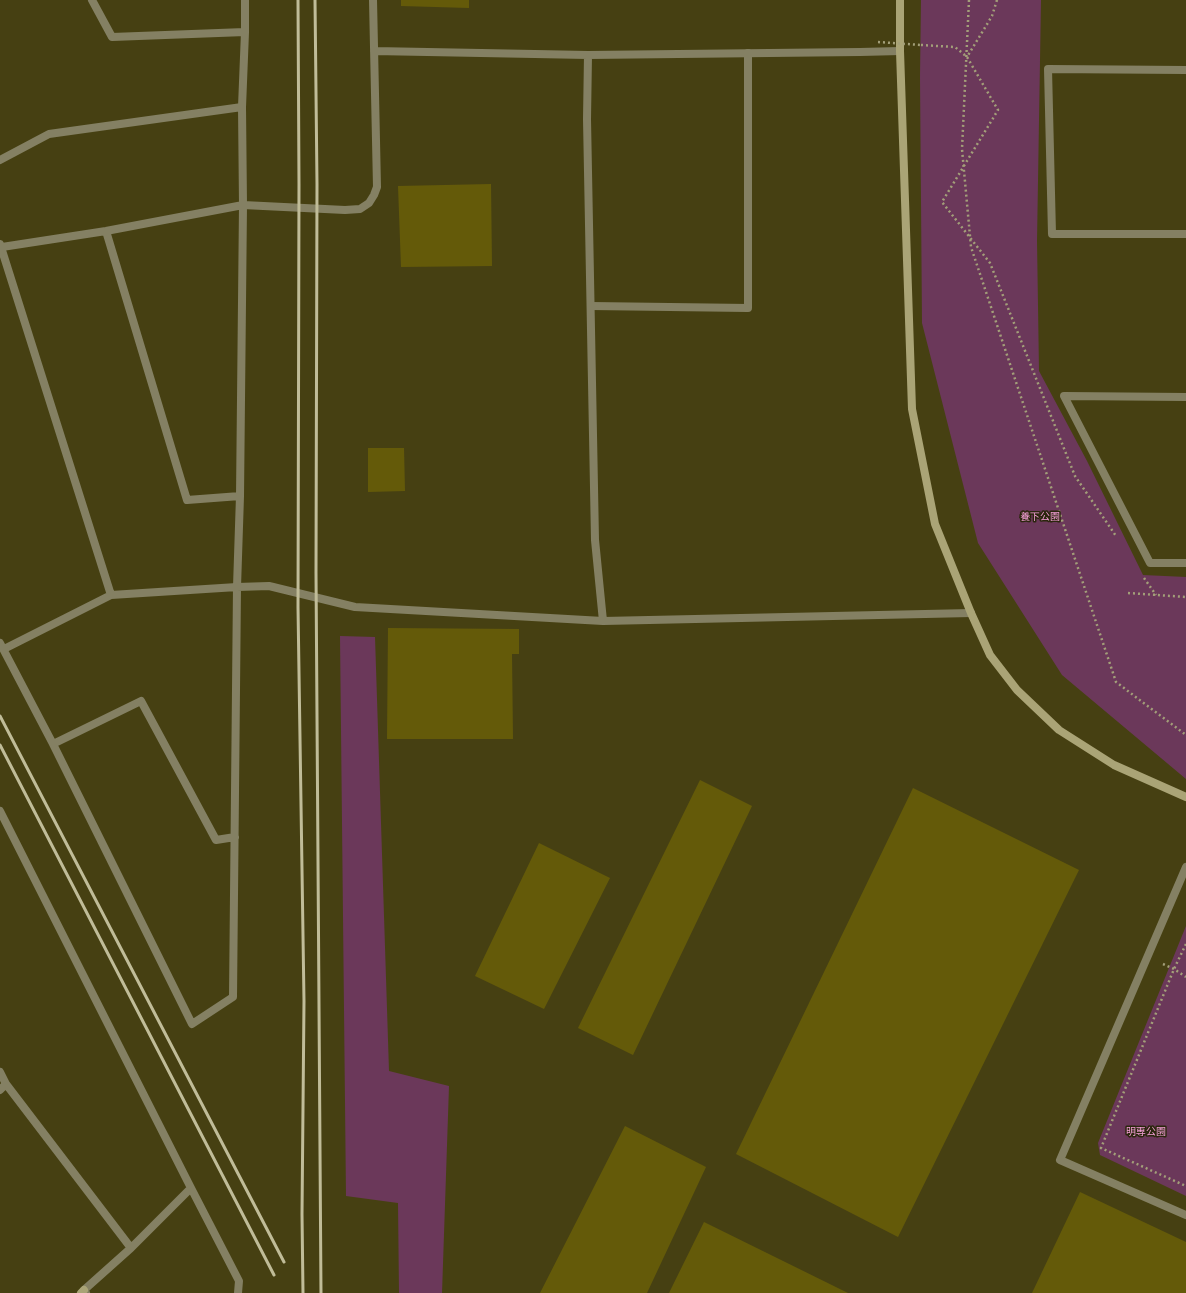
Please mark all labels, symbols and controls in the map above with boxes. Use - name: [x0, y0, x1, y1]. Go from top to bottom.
- park label: 養下公園: [1020, 511, 1060, 523]
- park label: 明専公園: [1126, 1126, 1166, 1138]

